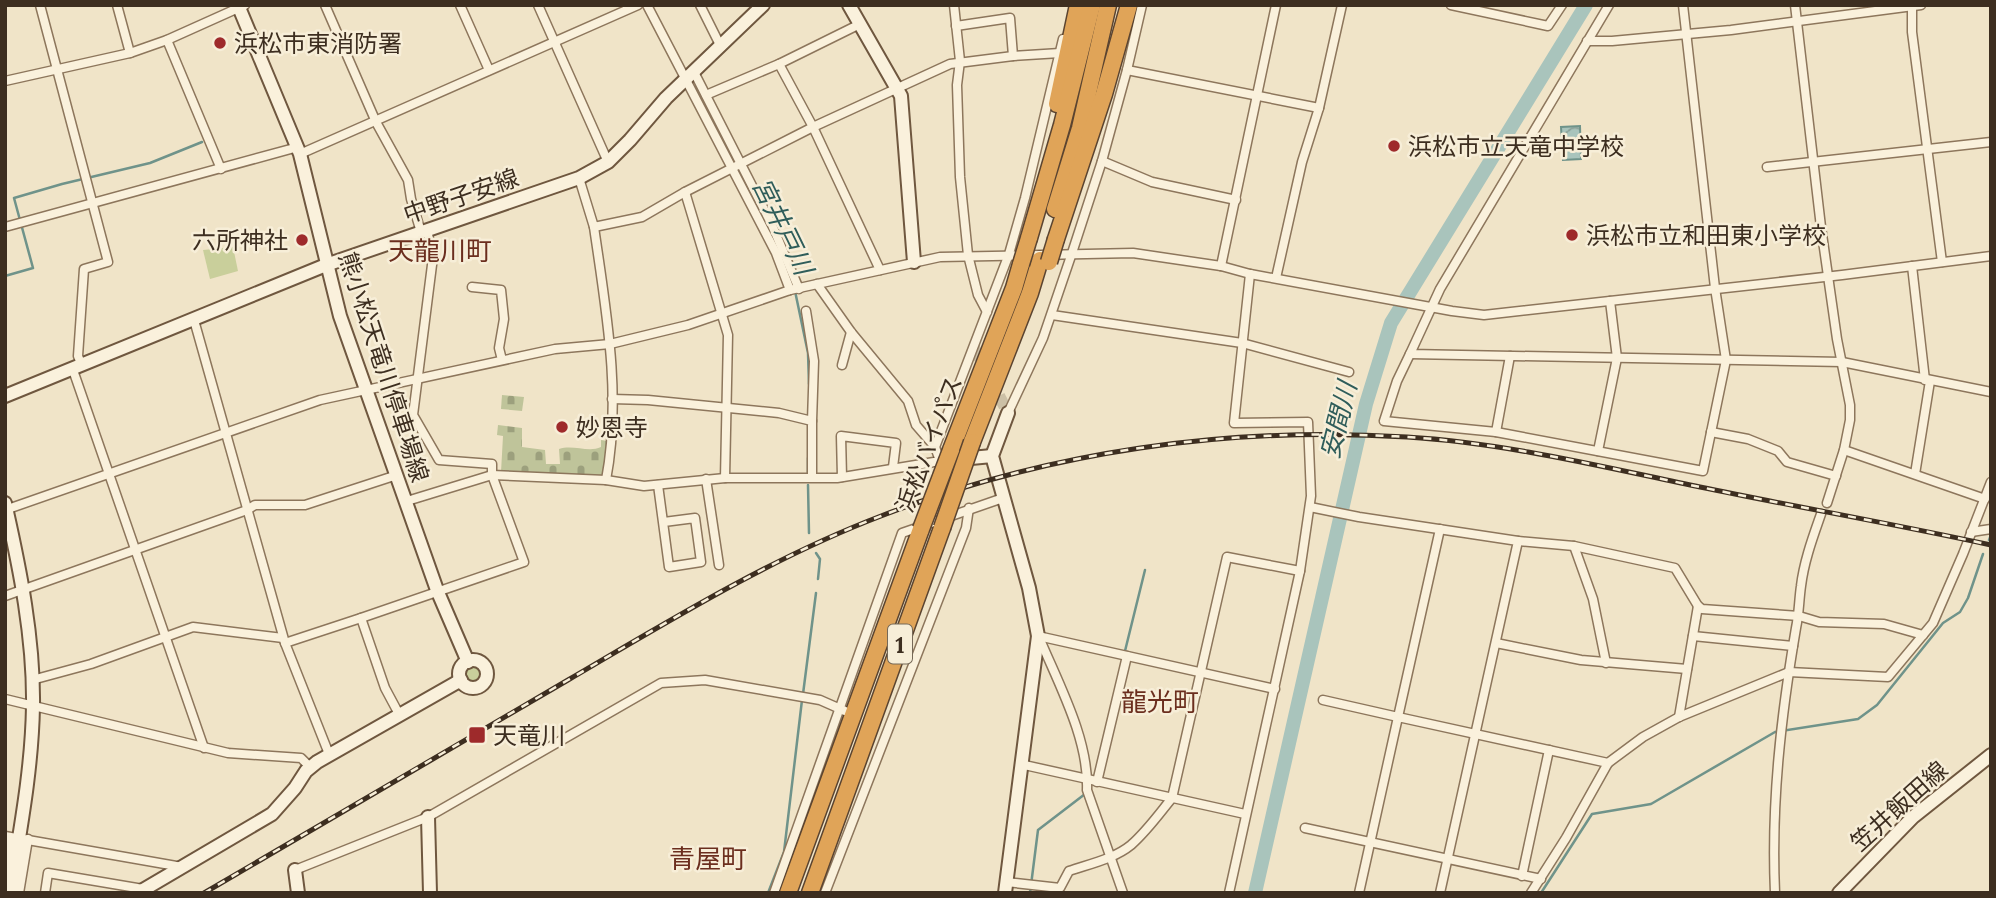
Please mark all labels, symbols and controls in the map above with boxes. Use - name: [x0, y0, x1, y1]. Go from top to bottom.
- place label: 浜松市東消防署: [234, 28, 402, 59]
- marker: 浜松市東消防署: [212, 35, 228, 51]
- place label: 浜松市立天竜中学校: [1408, 131, 1624, 162]
- marker: 浜松市立天竜中学校: [1386, 138, 1402, 154]
- street label: 中野子安線: [399, 162, 523, 230]
- water label: 宮井戸川: [745, 172, 822, 283]
- place label: 浜松市立和田東小学校: [1586, 220, 1826, 251]
- place label: 六所神社: [192, 225, 288, 256]
- marker: 浜松市立和田東小学校: [1564, 227, 1580, 243]
- marker: 六所神社: [294, 232, 310, 248]
- district label: 天龍川町: [388, 234, 492, 267]
- street label: 熊小松天竜川停車場線: [332, 248, 436, 486]
- street label: 浜松バイパス: [889, 371, 969, 517]
- water label: 安間川: [1313, 375, 1364, 462]
- place label: 妙恩寺: [576, 412, 648, 443]
- marker: 妙恩寺: [554, 419, 570, 435]
- road number: 1: [888, 624, 912, 664]
- district label: 龍光町: [1121, 685, 1199, 718]
- place label: 天竜川: [493, 720, 565, 751]
- marker: 天竜川: [467, 725, 487, 745]
- street label: 笠井飯田線: [1844, 754, 1954, 858]
- district label: 青屋町: [669, 842, 747, 875]

